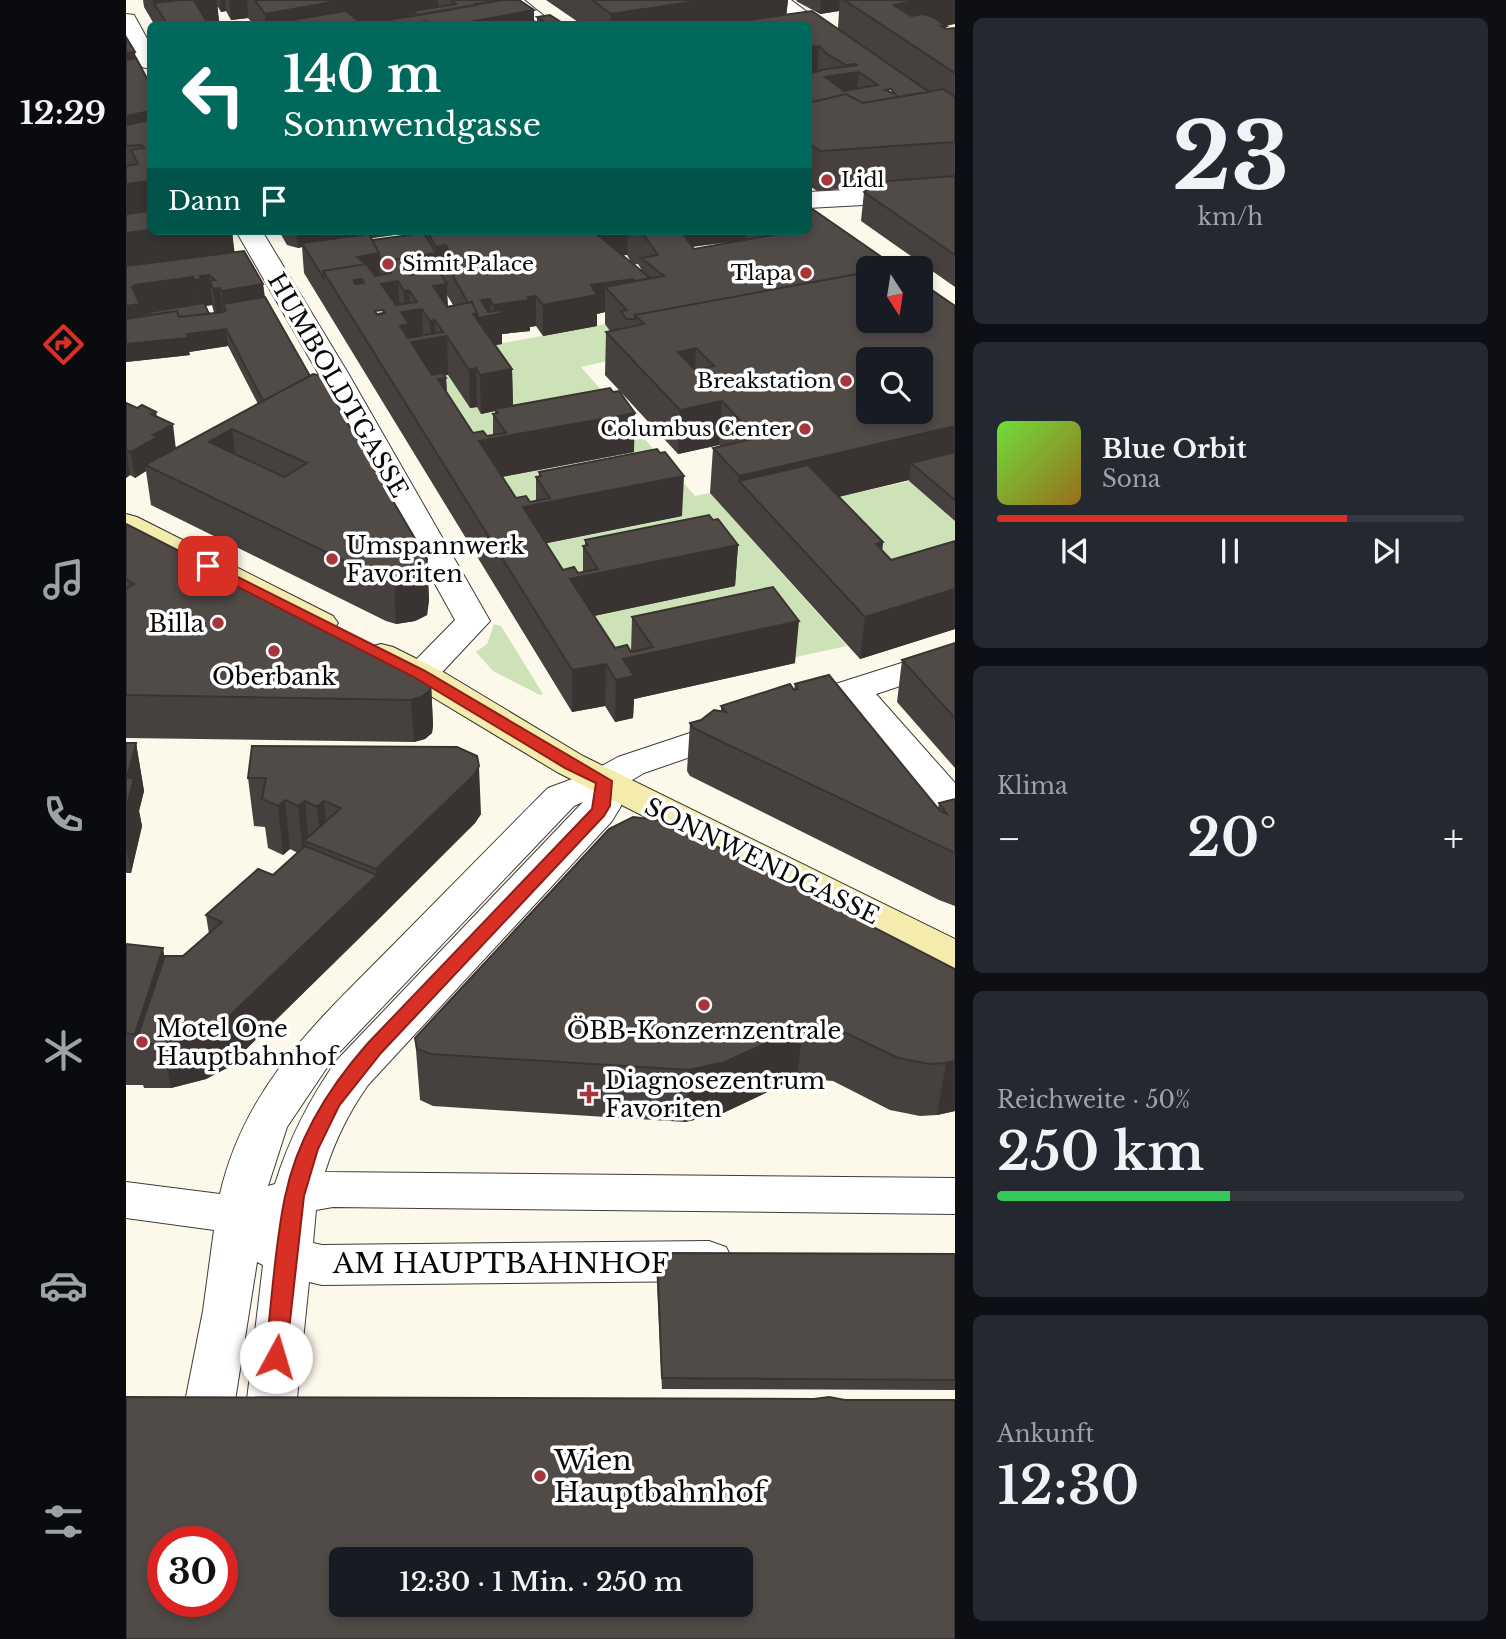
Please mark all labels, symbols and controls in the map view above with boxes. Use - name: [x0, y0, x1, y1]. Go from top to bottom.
- text: 140 m: [283, 44, 441, 105]
- icon: left: [168, 49, 259, 140]
- text: 12:29: [20, 93, 106, 133]
- text: 23: [1172, 101, 1289, 214]
- text: Sonnwendgasse: [283, 105, 541, 145]
- place label: Lidl: [841, 167, 885, 193]
- marker: Lidl: [819, 172, 835, 188]
- icon: arrive: [255, 182, 293, 220]
- text: Dann: [168, 185, 241, 217]
- text: km/h: [1198, 203, 1263, 231]
- place label: Simit Palace: [402, 251, 534, 277]
- marker: Simit Palace: [380, 256, 396, 272]
- north arrow: [856, 256, 933, 332]
- map controls: [856, 256, 933, 424]
- place label: Tlapa: [731, 260, 792, 286]
- marker: Tlapa: [798, 265, 814, 281]
- street label: HUMBOLDTGASSE: [262, 267, 414, 503]
- icon: directions: [39, 320, 88, 369]
- button: search: [856, 347, 933, 424]
- place label: Breakstation: [697, 368, 832, 394]
- marker: Breakstation: [838, 373, 854, 389]
- place label: Columbus Center: [600, 416, 791, 442]
- marker: Columbus Center: [797, 421, 813, 437]
- text: Blue Orbit: [1102, 433, 1247, 465]
- text: Sona: [1102, 465, 1160, 493]
- place label: Umspannwerk Favoriten: [346, 531, 525, 588]
- icon: previous: [1056, 532, 1094, 570]
- icon: pause: [1211, 532, 1249, 570]
- icon: next: [1367, 532, 1405, 570]
- pin: [178, 536, 238, 596]
- icon: arrive: [189, 547, 227, 585]
- marker: Umspannwerk Favoriten: [324, 551, 340, 567]
- icon: music: [39, 555, 88, 604]
- place label: Billa: [149, 609, 205, 638]
- marker: Billa: [210, 615, 226, 631]
- marker: Oberbank: [266, 643, 282, 659]
- place label: Oberbank: [212, 662, 336, 691]
- text: Klima: [997, 772, 1068, 800]
- icon: phone: [39, 790, 88, 839]
- street label: SONNWENDGASSE: [640, 792, 884, 930]
- text: 20°: [1187, 806, 1277, 870]
- text: −: [997, 815, 1021, 862]
- text: +: [1443, 815, 1464, 862]
- marker: ÖBB-Konzernzentrale: [696, 997, 712, 1013]
- place label: Motel One Hauptbahnhof: [156, 1014, 340, 1071]
- place label: ÖBB-Konzernzentrale: [567, 1016, 841, 1045]
- icon: climate: [39, 1026, 88, 1075]
- marker: Motel One Hauptbahnhof: [134, 1034, 150, 1050]
- place label: Diagnosezentrum Favoriten: [605, 1066, 825, 1123]
- marker: Diagnosezentrum Favoriten: [579, 1084, 599, 1104]
- text: Reichweite · 50%: [997, 1086, 1190, 1114]
- text: 250 km: [997, 1120, 1204, 1184]
- street label: AM HAUPTBAHNHOF: [332, 1246, 670, 1281]
- icon: car: [39, 1261, 88, 1310]
- position arrow: [239, 1320, 313, 1394]
- text: Ankunft: [997, 1420, 1094, 1448]
- place label: Wien Hauptbahnhof: [553, 1443, 769, 1510]
- text: 12:30: [997, 1454, 1139, 1518]
- marker: Wien Hauptbahnhof: [532, 1468, 548, 1484]
- icon: filters: [39, 1497, 88, 1546]
- speed limit sign: 30: [147, 1526, 238, 1617]
- text: 12:30 · 1 Min. · 250 m: [399, 1566, 683, 1598]

